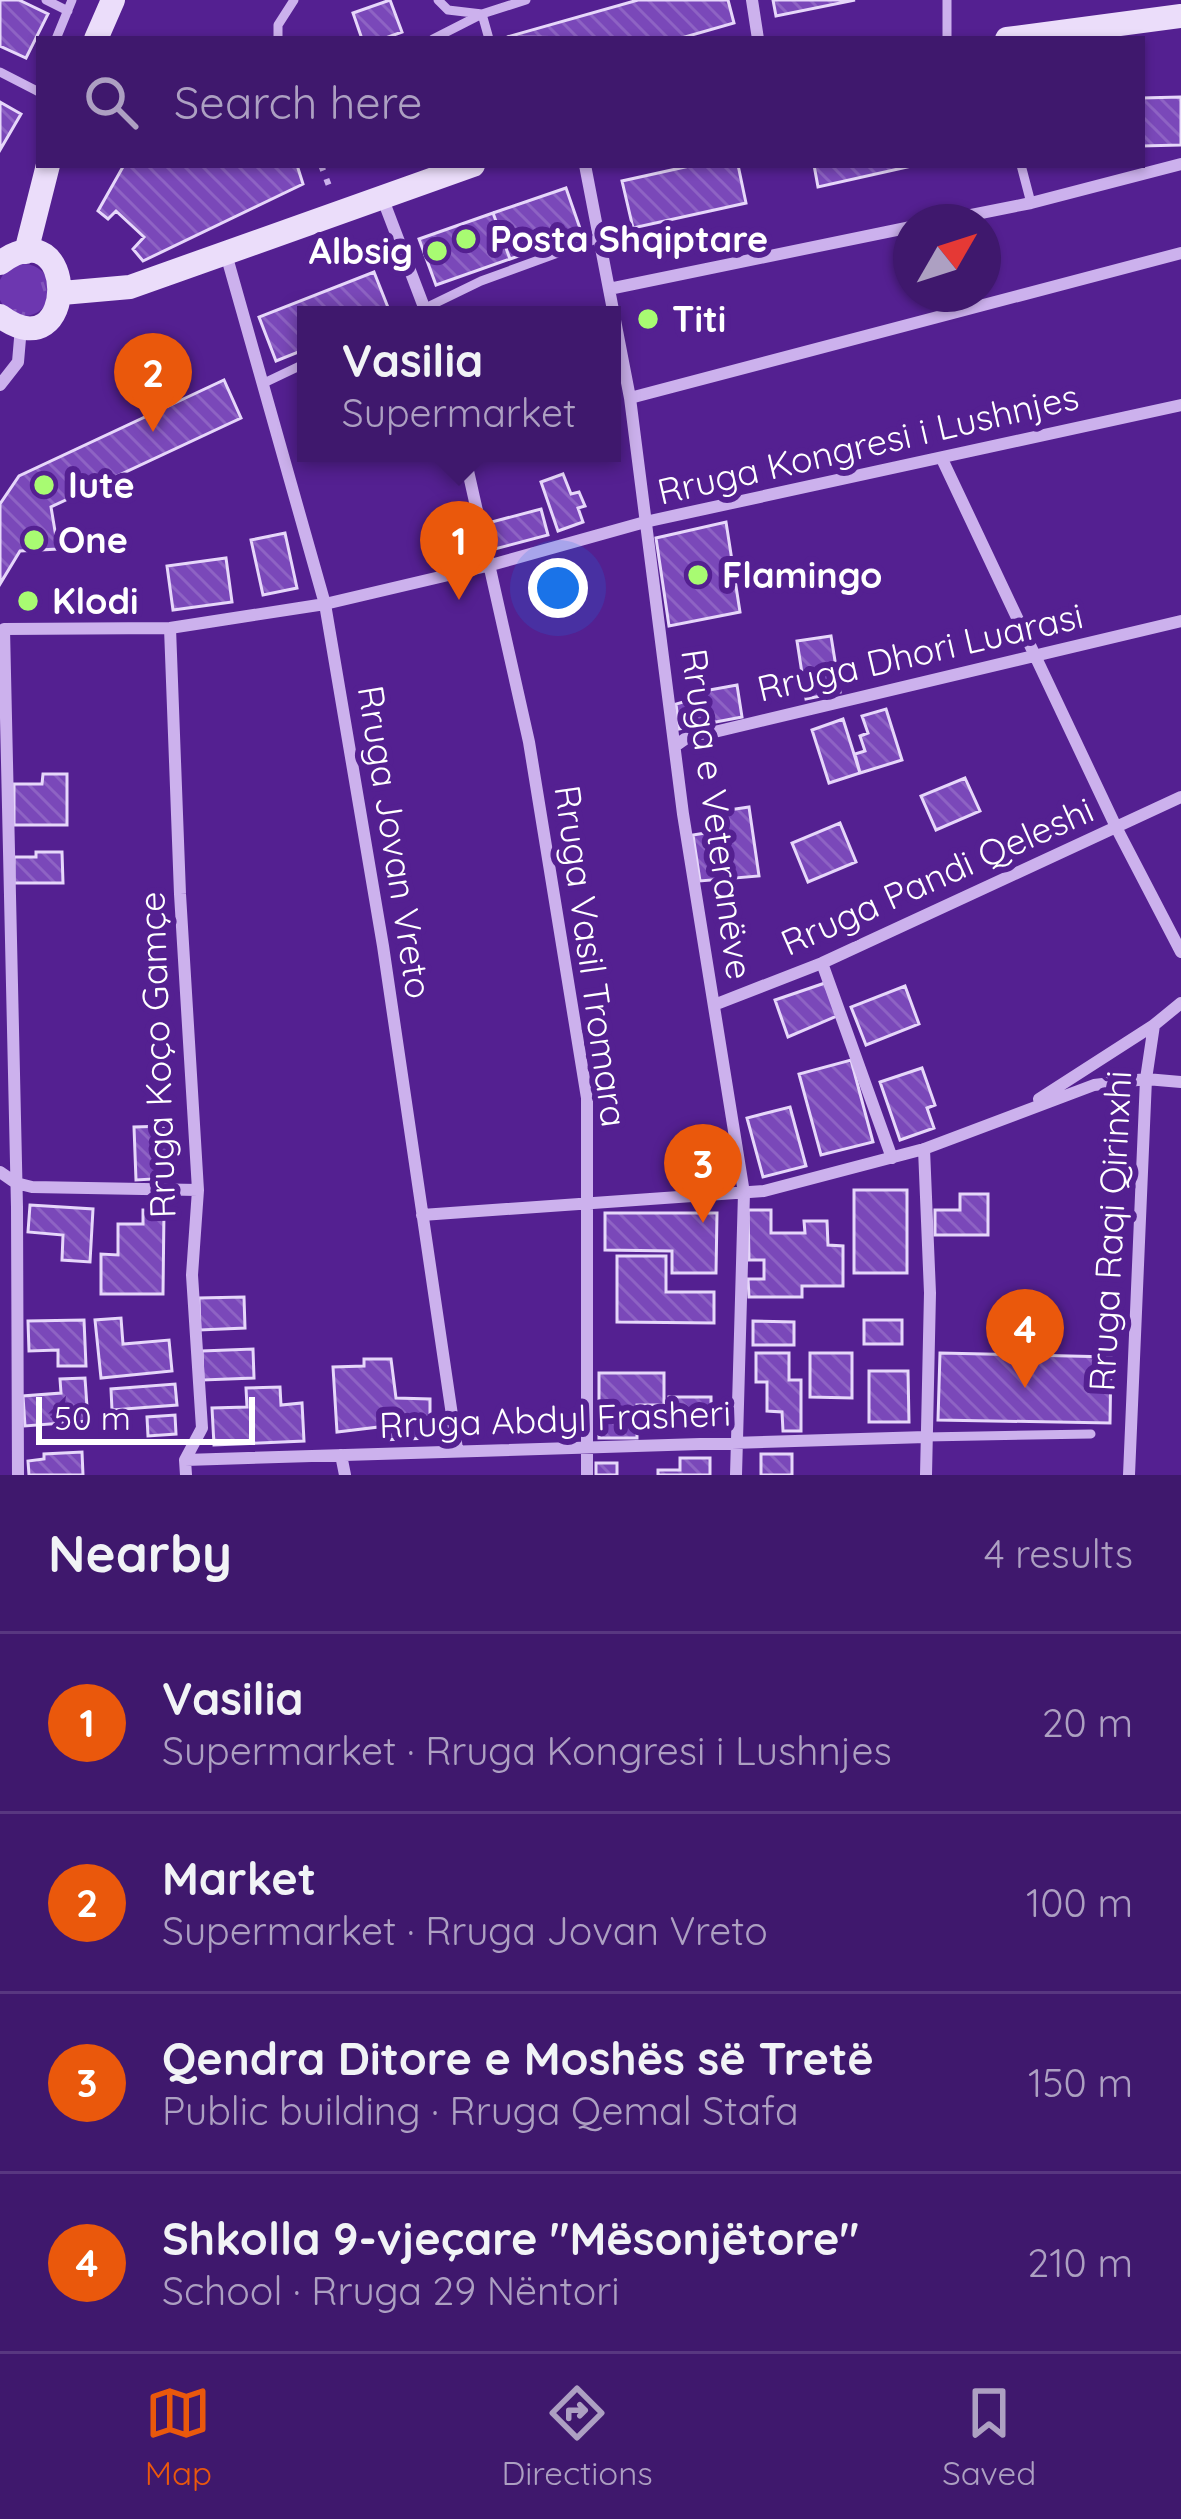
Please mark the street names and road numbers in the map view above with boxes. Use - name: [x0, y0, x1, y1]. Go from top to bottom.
- street label: Rruga Kongresi i Lushnjes: [653, 373, 1083, 514]
- street label: Rruga Dhori Luarasi: [753, 592, 1087, 711]
- street label: Rruga e Veteranëve: [672, 646, 763, 982]
- street label: Rruga Jovan Vreto: [349, 682, 442, 1002]
- street label: Rruga Vasil Tromara: [545, 782, 638, 1130]
- street label: Rruga Pandi Qeleshi: [774, 786, 1100, 965]
- street label: Rruga Koço Gamçe: [128, 891, 185, 1219]
- street label: Rruga Raqi Qirinxhi: [1079, 1070, 1140, 1392]
- street label: Rruga Abdyl Frasheri: [378, 1390, 732, 1447]

